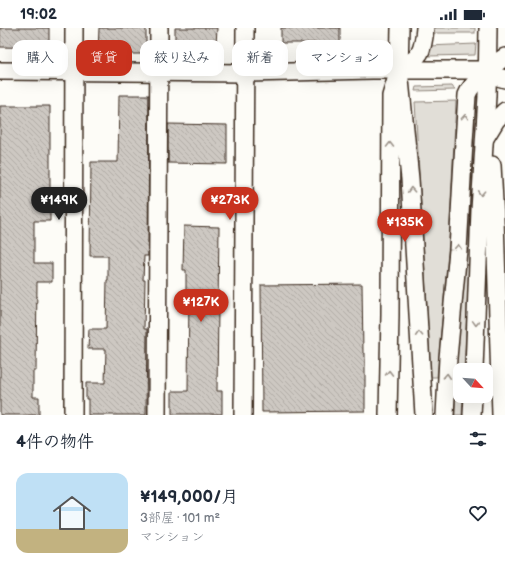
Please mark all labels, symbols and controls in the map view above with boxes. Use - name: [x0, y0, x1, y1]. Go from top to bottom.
- text: 19:02: [20, 5, 57, 24]
- chip: 購入: [12, 40, 68, 76]
- chip: 賃貸: [76, 40, 132, 76]
- chip: 絞り込み: [140, 40, 224, 76]
- chip: 新着: [232, 40, 288, 76]
- chip: マンション: [296, 40, 393, 76]
- one-way arrow: [461, 114, 470, 120]
- one-way arrow: [386, 142, 394, 148]
- pin: ¥149K: [31, 187, 87, 221]
- pin: ¥273K: [202, 187, 258, 221]
- one-way arrow: [406, 187, 415, 193]
- one-way arrow: [477, 190, 486, 196]
- text: ¥149K: [40, 192, 78, 208]
- text: ¥273K: [210, 192, 250, 208]
- pin: ¥135K: [377, 209, 433, 243]
- text: ¥135K: [386, 214, 424, 230]
- one-way arrow: [453, 244, 462, 250]
- pin: ¥127K: [173, 289, 229, 323]
- text: ¥127K: [183, 294, 219, 310]
- one-way arrow: [471, 320, 480, 326]
- one-way arrow: [415, 331, 424, 337]
- north arrow: [453, 363, 493, 403]
- map controls: [453, 363, 493, 403]
- one-way arrow: [385, 370, 393, 376]
- one-way arrow: [443, 373, 451, 379]
- icon: filters: [467, 428, 489, 450]
- text: 4件の物件: [16, 432, 94, 452]
- text: ¥149,000/月: [140, 487, 238, 507]
- icon: home: [48, 489, 96, 537]
- icon: heart: [467, 502, 489, 524]
- text: 3部屋 · 101 m²: [140, 510, 220, 526]
- text: マンション: [140, 529, 204, 545]

